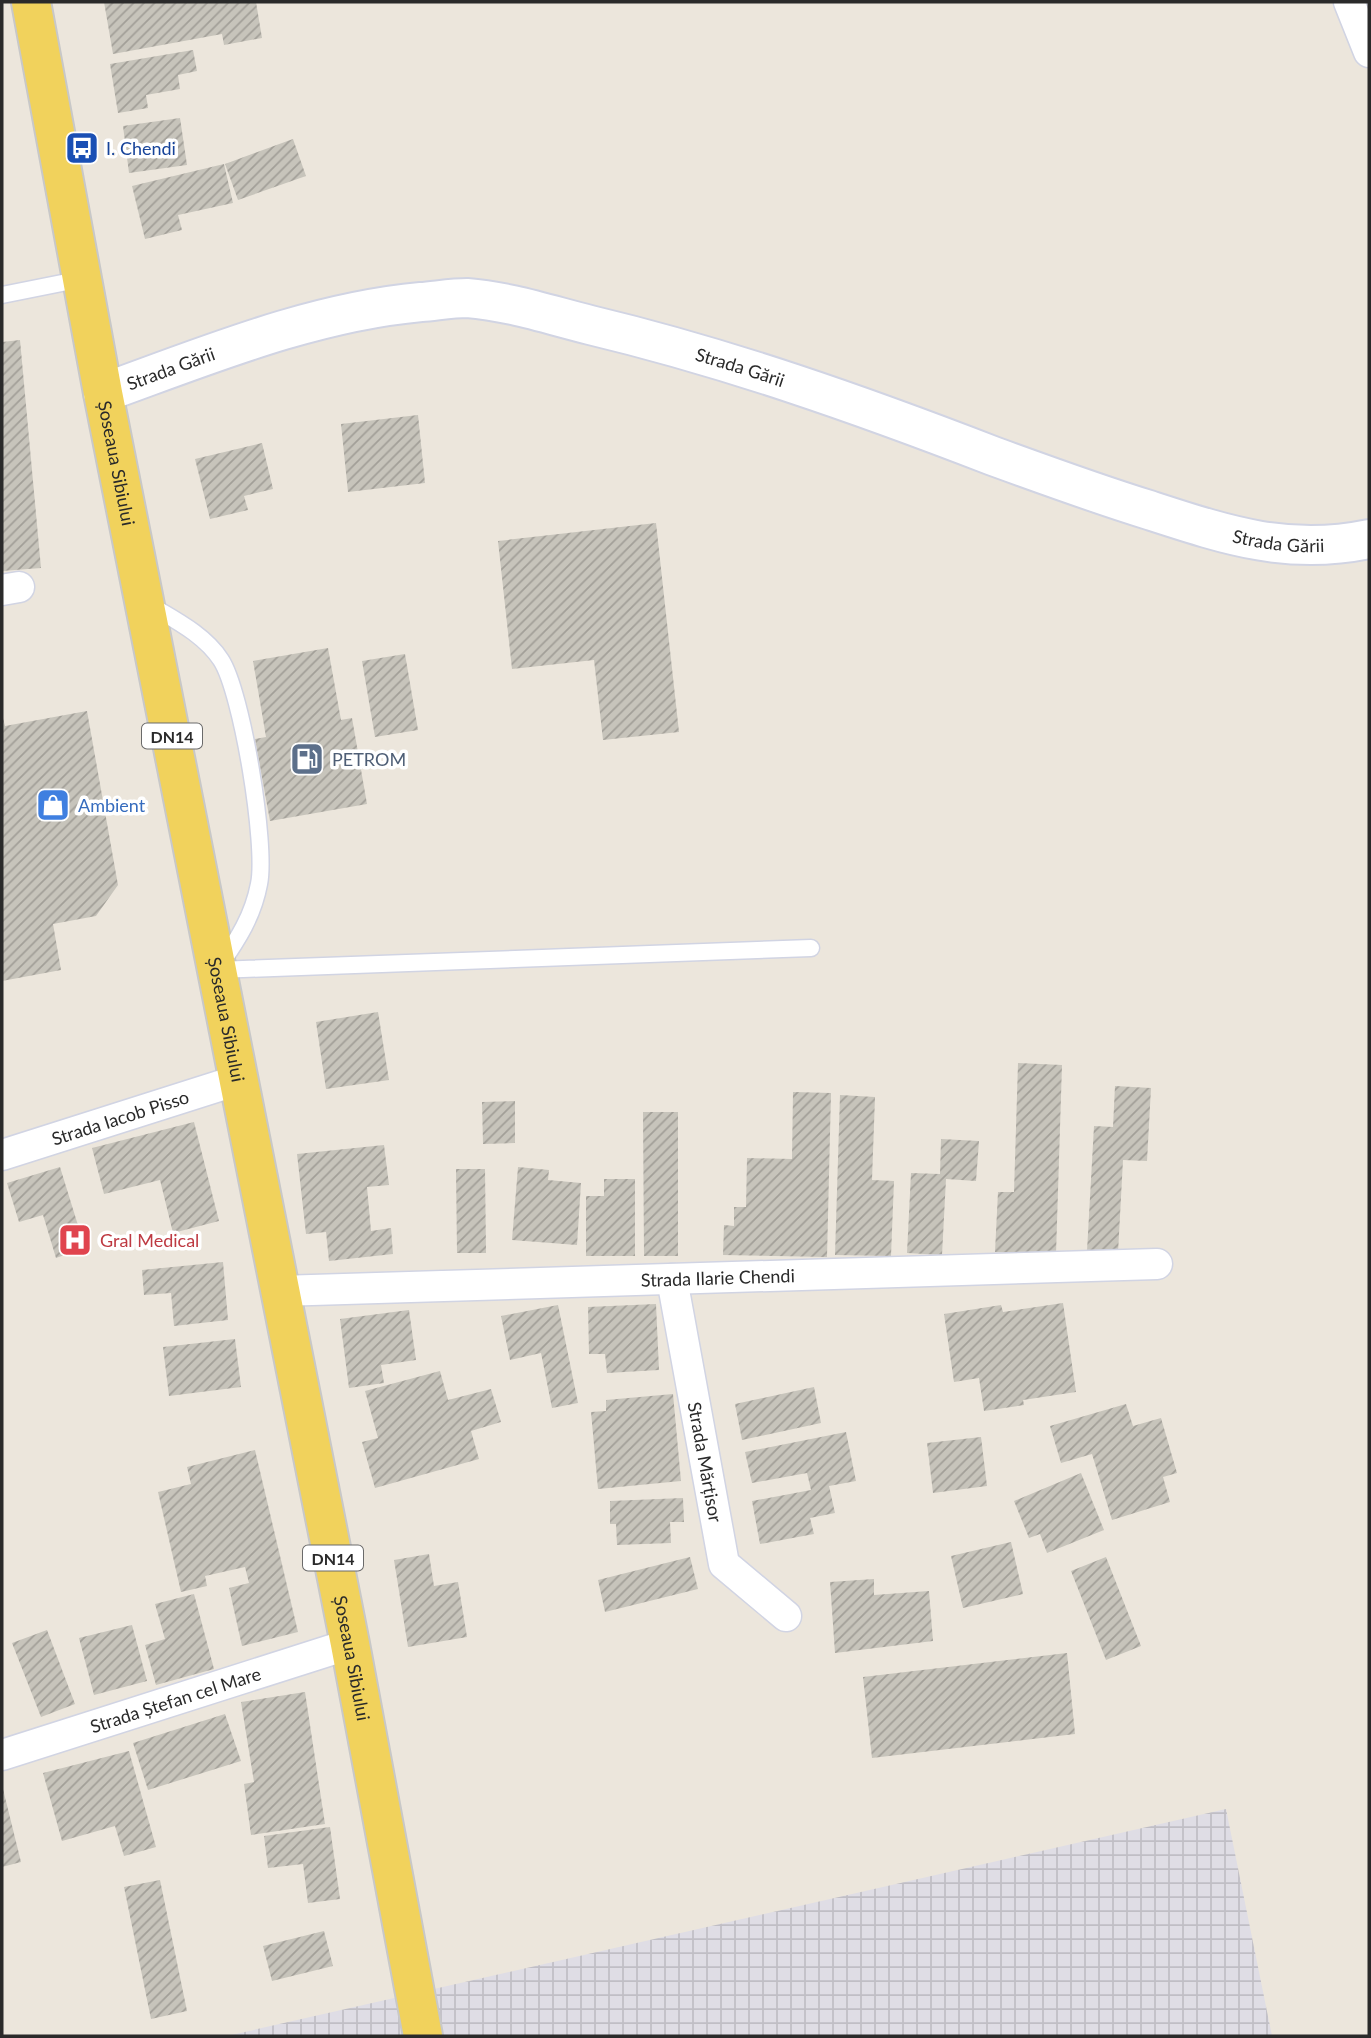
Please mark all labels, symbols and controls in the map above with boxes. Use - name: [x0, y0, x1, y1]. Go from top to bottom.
- bus stop icon: I. Chendi: [63, 129, 101, 167]
- place label: I. Chendi: [106, 137, 176, 159]
- street label: Strada Gării: [123, 342, 218, 395]
- street label: Strada Gării: [693, 343, 788, 391]
- street label: Șoseaua Sibiului: [94, 399, 140, 527]
- street label: Strada Gării: [1231, 524, 1325, 556]
- road number: DN14: [142, 723, 202, 748]
- fuel station icon: PETROM: [288, 740, 326, 778]
- place label: PETROM: [332, 748, 406, 770]
- shop icon: Ambient: [34, 786, 72, 824]
- place label: Ambient: [78, 794, 146, 816]
- street label: Șoseaua Sibiului: [204, 955, 250, 1084]
- street label: Strada Iacob Pisso: [49, 1085, 192, 1150]
- hospital icon: Gral Medical: [56, 1221, 94, 1259]
- place label: Gral Medical: [100, 1229, 199, 1251]
- street label: Strada Ilarie Chendi: [640, 1264, 795, 1291]
- street label: Strada Mărțisor: [684, 1400, 727, 1524]
- road number: DN14: [303, 1546, 363, 1570]
- street label: Șoseaua Sibiului: [330, 1594, 375, 1722]
- street label: Strada Ștefan cel Mare: [87, 1662, 263, 1737]

